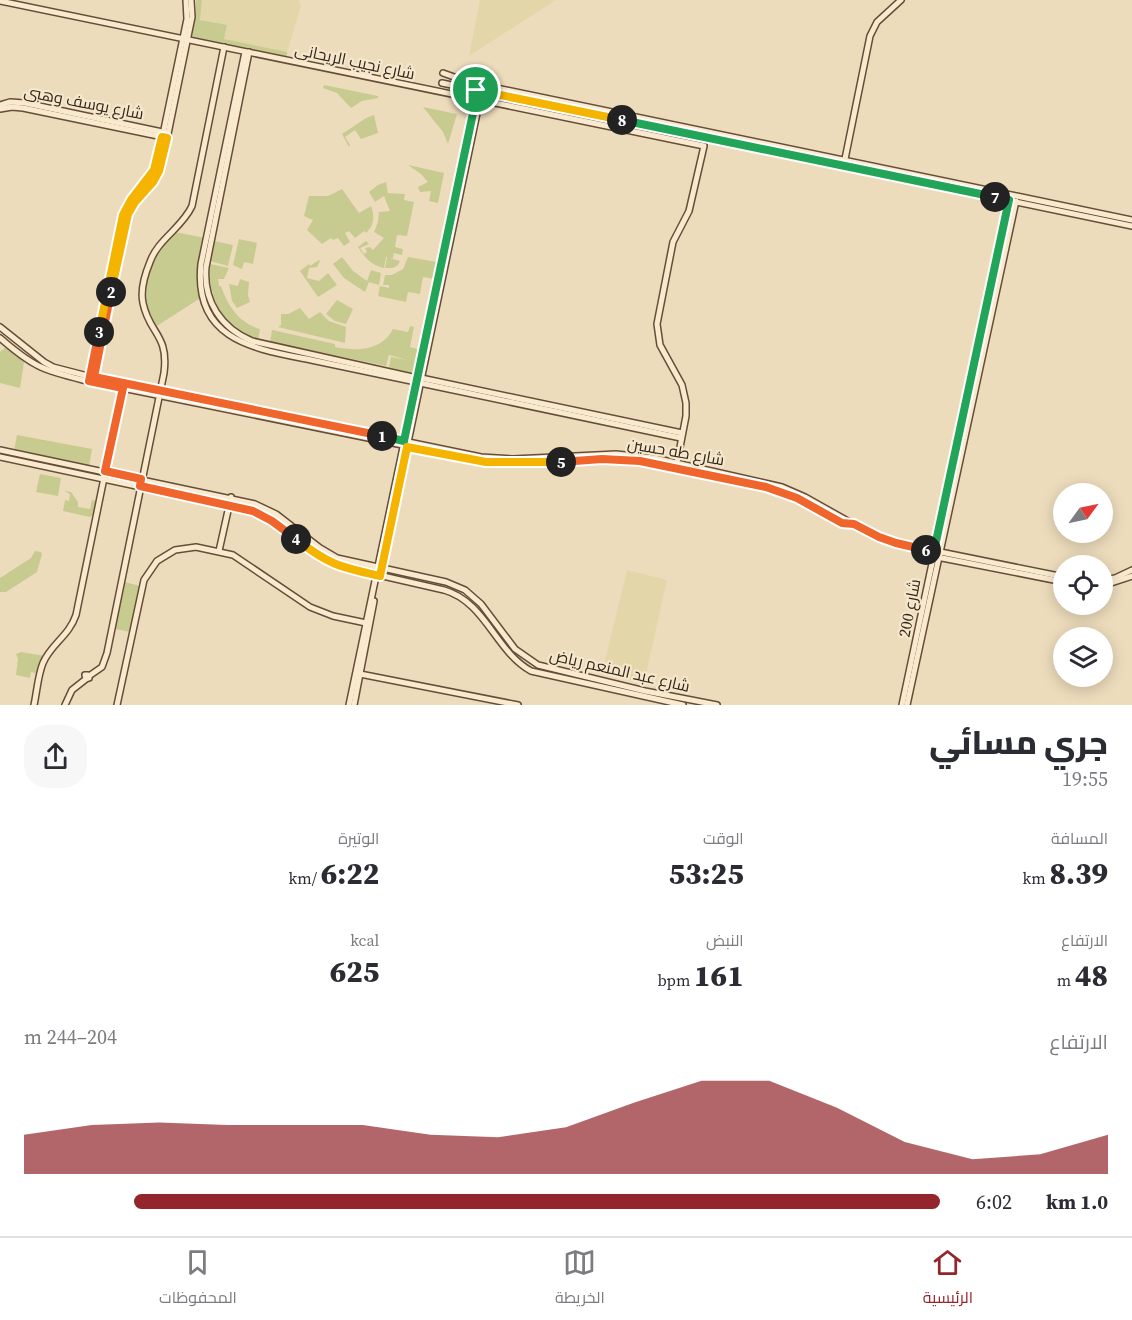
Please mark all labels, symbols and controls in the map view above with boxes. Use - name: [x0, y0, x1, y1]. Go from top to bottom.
- street label: شارع نجيب الريحانى: [293, 38, 417, 85]
- pin: [450, 64, 501, 115]
- icon: arrive: [459, 73, 492, 106]
- street label: شارع يوسف وهبى: [22, 80, 146, 125]
- pin: 8: [607, 105, 637, 135]
- text: 8: [618, 109, 626, 131]
- pin: 7: [980, 182, 1010, 212]
- text: 7: [991, 186, 999, 208]
- pin: 2: [96, 277, 126, 307]
- text: 2: [107, 281, 115, 303]
- pin: 3: [84, 317, 114, 347]
- text: 3: [95, 321, 103, 343]
- pin: 1: [367, 421, 397, 451]
- text: 1: [378, 425, 386, 447]
- street label: شارع طه حسين: [626, 432, 726, 471]
- pin: 5: [546, 447, 576, 477]
- text: 5: [557, 451, 565, 473]
- north arrow: [1053, 483, 1113, 543]
- map controls: [1053, 483, 1113, 687]
- pin: 4: [281, 524, 311, 554]
- text: 4: [292, 528, 300, 550]
- pin: 6: [911, 535, 941, 565]
- text: 6: [922, 539, 930, 561]
- button: locate: [1053, 555, 1113, 615]
- street label: شارع 200: [893, 577, 926, 639]
- button: layers: [1053, 627, 1113, 687]
- street label: شارع عبد المنعم رياض: [547, 643, 692, 698]
- text: جري مسائي: [929, 720, 1108, 765]
- button: share: [24, 725, 87, 788]
- text: 19:55: [1062, 765, 1108, 793]
- text: الوتيرة: [338, 827, 379, 849]
- text: الوقت: [703, 827, 744, 849]
- text: المسافة: [1051, 827, 1108, 849]
- text: 6:22: [321, 853, 379, 894]
- text: 53:25: [669, 853, 744, 894]
- text: 8.39: [1049, 853, 1108, 894]
- text: /km: [289, 867, 321, 889]
- text: km: [1023, 867, 1049, 889]
- text: kcal: [350, 929, 379, 951]
- text: النبض: [706, 929, 744, 951]
- text: الارتفاع: [1061, 929, 1108, 951]
- text: 625: [330, 951, 379, 992]
- text: 161: [694, 955, 744, 996]
- text: 48: [1075, 955, 1108, 996]
- text: bpm: [658, 969, 694, 991]
- text: m: [1057, 969, 1075, 991]
- text: 204–244 m: [24, 1023, 117, 1051]
- text: الارتفاع: [1049, 1028, 1108, 1056]
- text: 6:02: [976, 1188, 1012, 1216]
- text: 1.0 km: [1046, 1188, 1108, 1216]
- tab: المحفوظات: [159, 1246, 237, 1312]
- tab: الخريطة: [555, 1246, 605, 1312]
- tab: الرئيسية: [923, 1246, 973, 1312]

